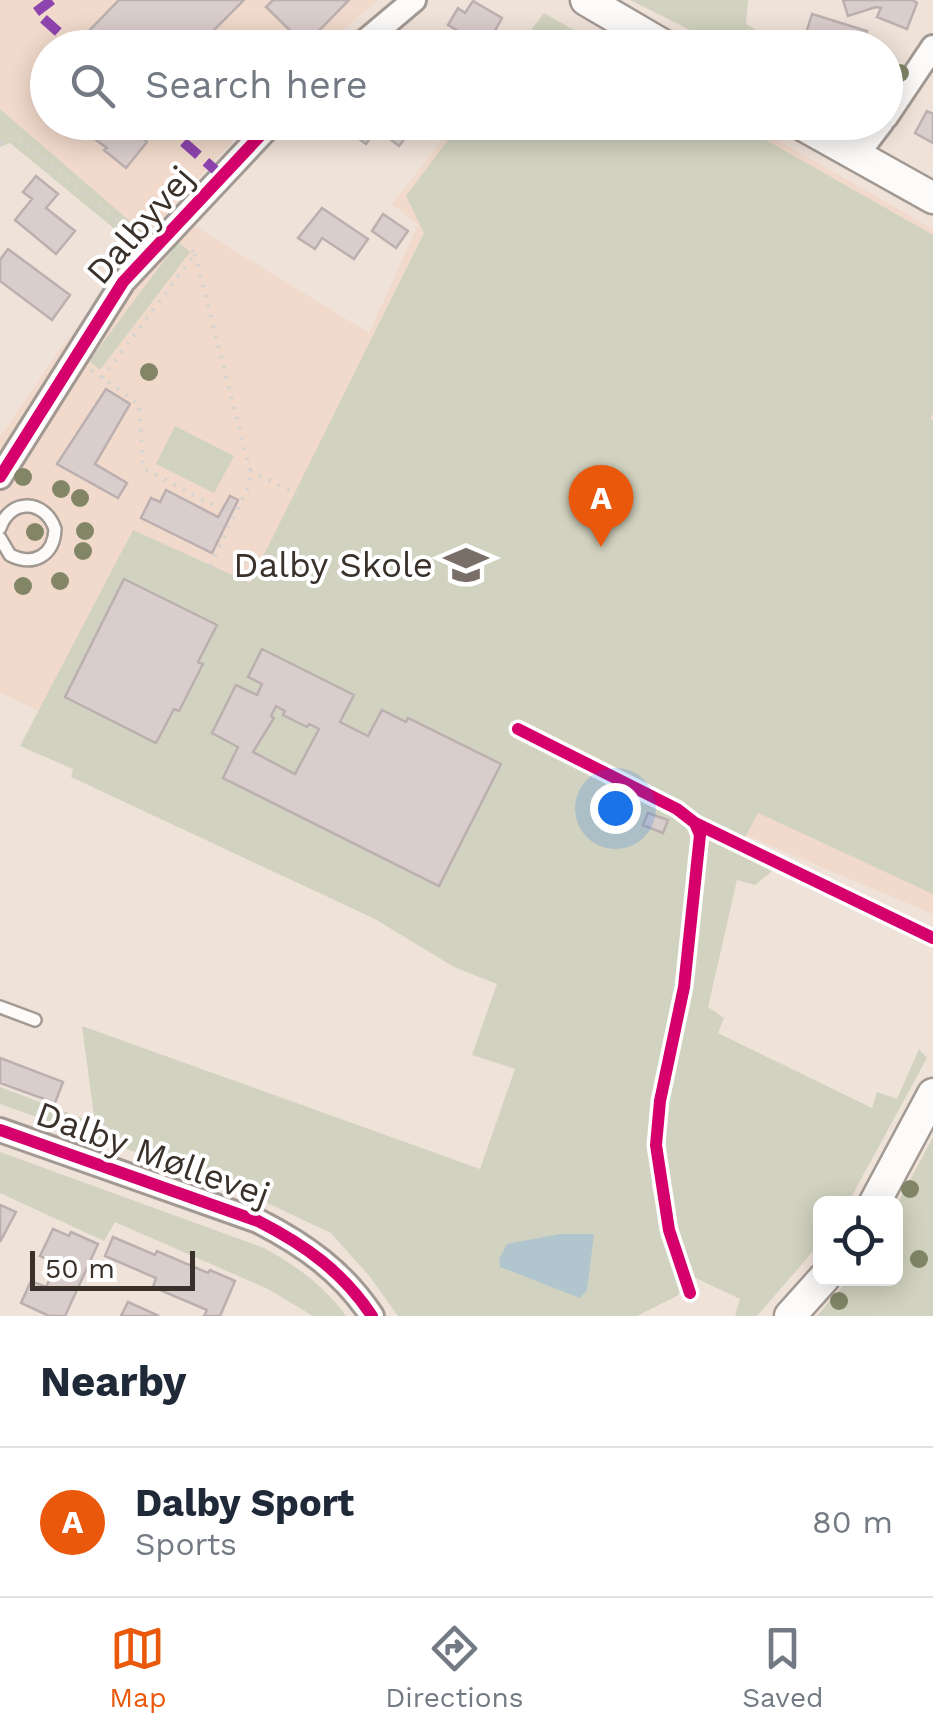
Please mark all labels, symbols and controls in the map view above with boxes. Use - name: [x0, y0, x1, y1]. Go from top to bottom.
- search box: [30, 30, 903, 140]
- icon: search: [65, 58, 120, 113]
- text: Search here: [145, 63, 368, 107]
- street label: Dalbyvej: [77, 157, 203, 293]
- pin: A: [568, 464, 634, 547]
- school or university icon: Dalby Skole: [442, 541, 490, 589]
- place label: Dalby Skole: [233, 544, 433, 586]
- your location: [590, 783, 641, 834]
- street label: Dalby Møllevej: [30, 1092, 276, 1216]
- map controls: [813, 1196, 903, 1286]
- button: locate: [813, 1196, 903, 1286]
- scale bar: [30, 1246, 195, 1290]
- text: 50 m: [45, 1252, 115, 1285]
- text: Nearby: [40, 1357, 187, 1406]
- text: Dalby Sport: [135, 1481, 354, 1525]
- text: A: [62, 1503, 83, 1541]
- text: 80 m: [812, 1503, 893, 1541]
- text: Sports: [135, 1525, 237, 1563]
- tab: Map: [109, 1621, 167, 1714]
- tab: Directions: [385, 1621, 524, 1714]
- tab: Saved: [742, 1621, 824, 1714]

